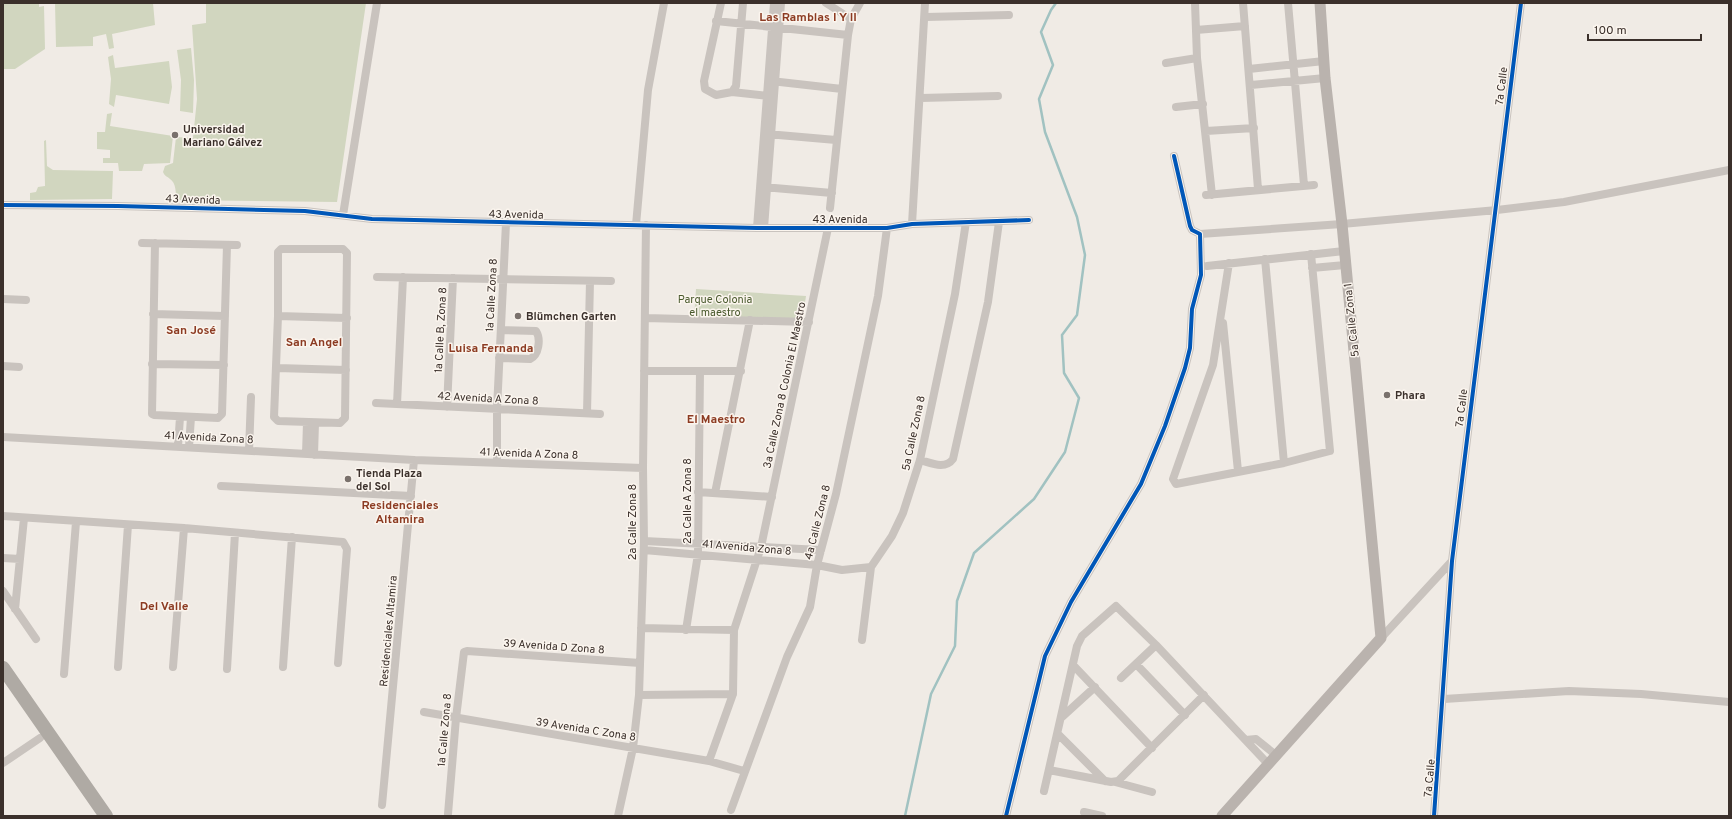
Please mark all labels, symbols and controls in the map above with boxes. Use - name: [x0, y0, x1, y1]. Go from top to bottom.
- district label: Las Ramblas I Y II: [759, 10, 857, 26]
- scale bar: [1588, 16, 1701, 42]
- text: 100 m: [1594, 23, 1627, 39]
- street label: 7a Calle: [1493, 66, 1511, 106]
- place label: Universidad Mariano Gálvez: [183, 123, 262, 150]
- marker: Universidad Mariano Gálvez: [170, 130, 180, 140]
- street label: 43 Avenida: [165, 192, 221, 208]
- street label: 43 Avenida: [488, 208, 544, 222]
- street label: 43 Avenida: [812, 213, 868, 227]
- street label: 1a Calle Zona 8: [483, 258, 501, 332]
- street label: 5a Calle Zona 1: [1341, 282, 1363, 357]
- street label: 1a Calle B, Zona 8: [432, 287, 450, 373]
- park label: Parque Colonia el maestro: [678, 293, 752, 320]
- street label: 3a Calle Zona 8 Colonia El Maestro: [760, 301, 810, 470]
- place label: Blümchen Garten: [526, 310, 616, 324]
- marker: Blümchen Garten: [513, 311, 523, 321]
- district label: San José: [166, 323, 216, 339]
- district label: San Angel: [286, 335, 342, 351]
- district label: Luisa Fernanda: [449, 341, 534, 357]
- street label: 7a Calle: [1453, 388, 1471, 428]
- street label: 42 Avenida A Zona 8: [437, 389, 539, 409]
- place label: Phara: [1395, 389, 1425, 403]
- marker: Phara: [1382, 390, 1392, 400]
- street label: 5a Calle Zona 8: [899, 394, 929, 472]
- district label: El Maestro: [687, 412, 745, 428]
- street label: 41 Avenida Zona 8: [164, 429, 254, 447]
- street label: 41 Avenida A Zona 8: [479, 445, 579, 463]
- street label: 2a Calle A Zona 8: [681, 458, 695, 544]
- place label: Tienda Plaza del Sol: [356, 467, 422, 494]
- marker: Tienda Plaza del Sol: [343, 474, 353, 484]
- street label: 4a Calle Zona 8: [802, 483, 834, 561]
- street label: 2a Calle Zona 8: [626, 484, 640, 560]
- district label: Residenciales Altamira: [361, 498, 439, 528]
- street label: 41 Avenida Zona 8: [702, 537, 792, 559]
- street label: Residenciales Altamira: [377, 575, 401, 687]
- district label: Del Valle: [140, 599, 189, 615]
- street label: 39 Avenida D Zona 8: [503, 636, 605, 658]
- street label: 1a Calle Zona 8: [435, 693, 455, 767]
- street label: 39 Avenida C Zona 8: [535, 715, 637, 745]
- street label: 7a Calle: [1421, 758, 1439, 798]

